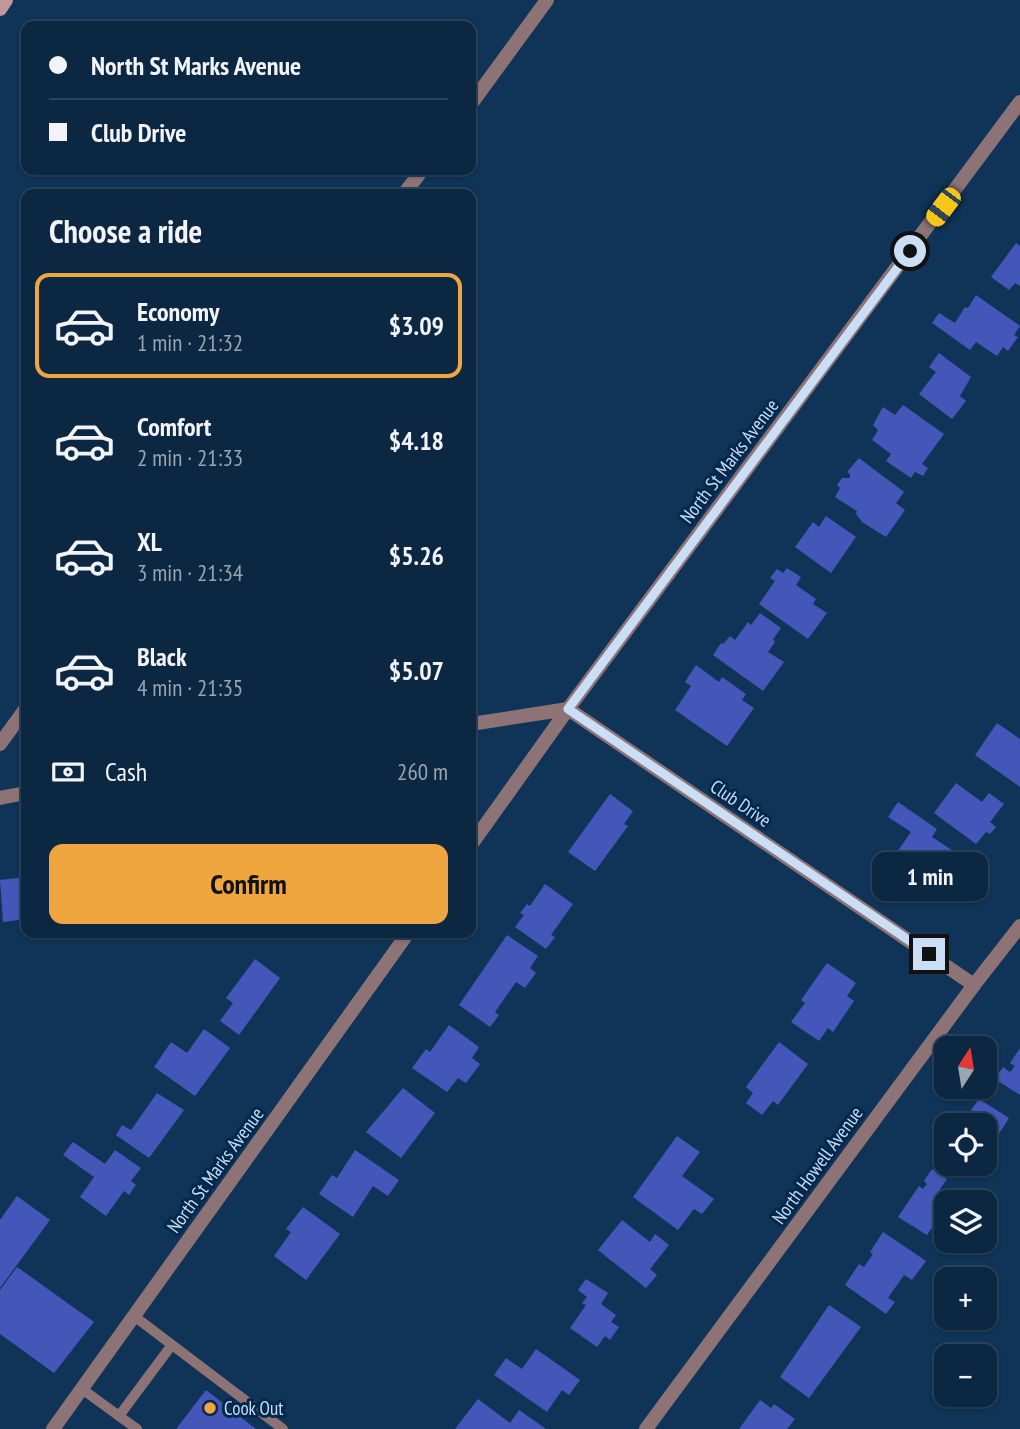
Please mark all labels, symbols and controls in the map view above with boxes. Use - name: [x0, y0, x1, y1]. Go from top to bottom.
- text: North St Marks Avenue: [91, 49, 301, 82]
- text: Club Drive: [91, 116, 186, 149]
- car: [922, 184, 965, 230]
- text: Choose a ride: [49, 210, 202, 252]
- route start: [894, 235, 926, 267]
- icon: car: [53, 294, 116, 357]
- text: Economy: [137, 295, 219, 328]
- text: $3.09: [389, 309, 444, 342]
- text: 1 min · 21:32: [137, 328, 243, 357]
- street label: North St Marks Avenue: [674, 394, 784, 528]
- icon: car: [53, 409, 116, 472]
- text: Comfort: [137, 410, 211, 443]
- text: $4.18: [389, 424, 444, 457]
- text: 2 min · 21:33: [137, 443, 243, 472]
- icon: car: [53, 524, 116, 587]
- text: XL: [137, 525, 162, 558]
- text: $5.26: [389, 539, 444, 572]
- text: 3 min · 21:34: [137, 558, 243, 587]
- icon: car: [53, 639, 116, 702]
- text: Black: [137, 640, 187, 673]
- text: $5.07: [389, 654, 444, 687]
- text: 4 min · 21:35: [137, 673, 243, 702]
- icon: cash: [49, 753, 87, 791]
- text: Cash: [105, 755, 147, 788]
- text: 260 m: [397, 757, 448, 786]
- street label: Club Drive: [706, 774, 776, 832]
- button: Confirm: [49, 844, 448, 924]
- callout: 1 min: [871, 852, 987, 902]
- text: 1 min: [907, 862, 953, 891]
- route end: [913, 938, 945, 970]
- north arrow: [934, 1036, 998, 1099]
- map controls: [934, 1036, 997, 1407]
- street label: North St Marks Avenue: [161, 1102, 269, 1237]
- street label: North Howell Avenue: [766, 1102, 868, 1228]
- button: locate: [934, 1113, 997, 1176]
- button: layers: [934, 1190, 997, 1253]
- button: +: [934, 1267, 997, 1330]
- button: −: [934, 1344, 997, 1407]
- place label: Cook Out: [224, 1396, 284, 1420]
- marker: Cook Out: [202, 1400, 218, 1416]

